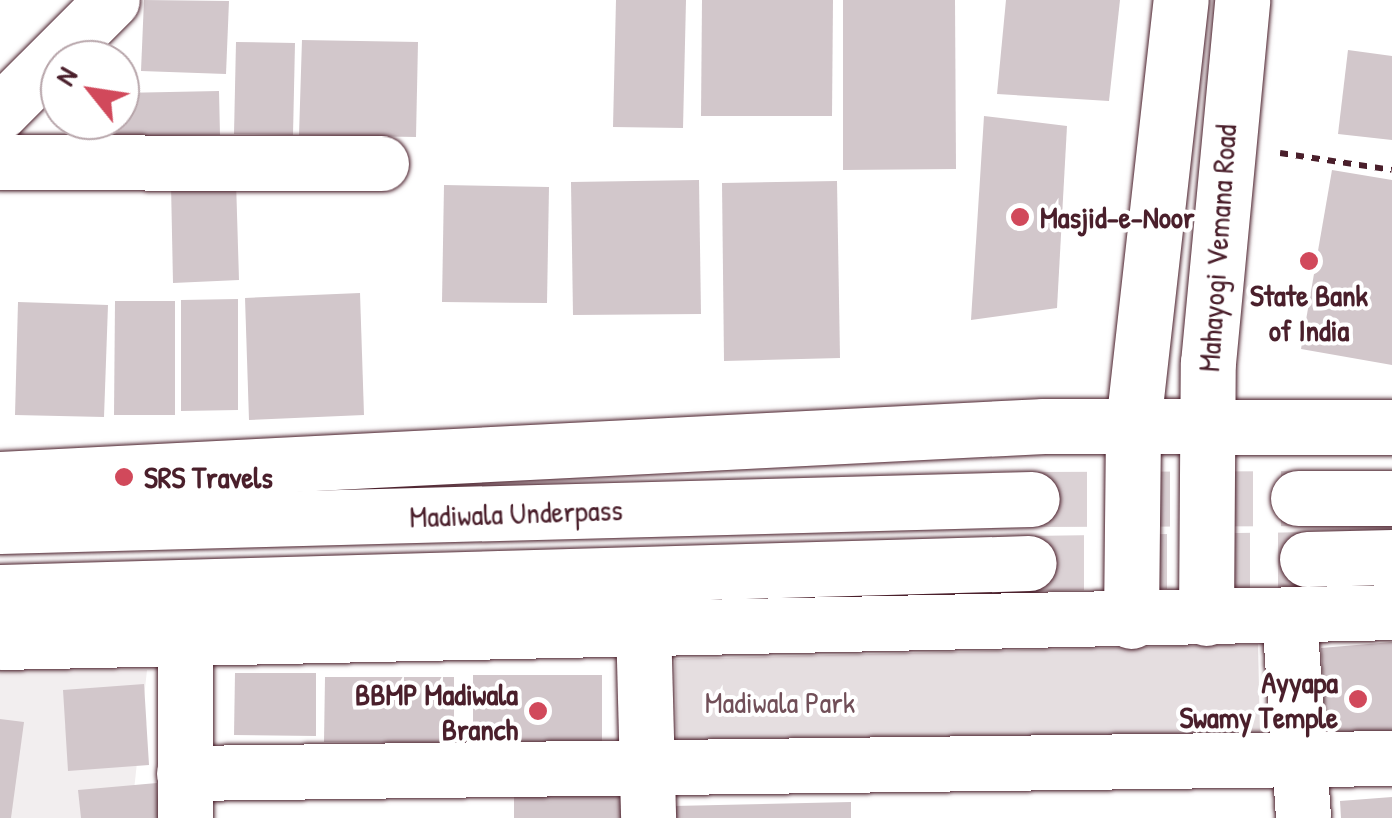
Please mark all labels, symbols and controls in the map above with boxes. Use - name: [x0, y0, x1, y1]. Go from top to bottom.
- north arrow: [40, 40, 140, 140]
- text: N: [46, 60, 86, 92]
- street label: Mahayogi Vemana Road: [1190, 123, 1244, 373]
- place label: Masjid-e-Noor: [1040, 199, 1194, 235]
- marker: Masjid-e-Noor: [1009, 206, 1031, 228]
- marker: State Bank of India: [1298, 250, 1320, 272]
- place label: State Bank of India: [1250, 277, 1368, 348]
- place label: SRS Travels: [144, 459, 273, 495]
- marker: SRS Travels: [113, 466, 135, 488]
- street label: Madiwala Underpass: [409, 491, 623, 535]
- place label: Ayyapa Swamy Temple: [1179, 664, 1338, 734]
- place label: BBMP Madiwala Branch: [355, 676, 518, 746]
- park label: Madiwala Park: [705, 684, 855, 720]
- marker: Ayyapa Swamy Temple: [1347, 688, 1369, 710]
- marker: BBMP Madiwala Branch: [527, 700, 549, 722]

